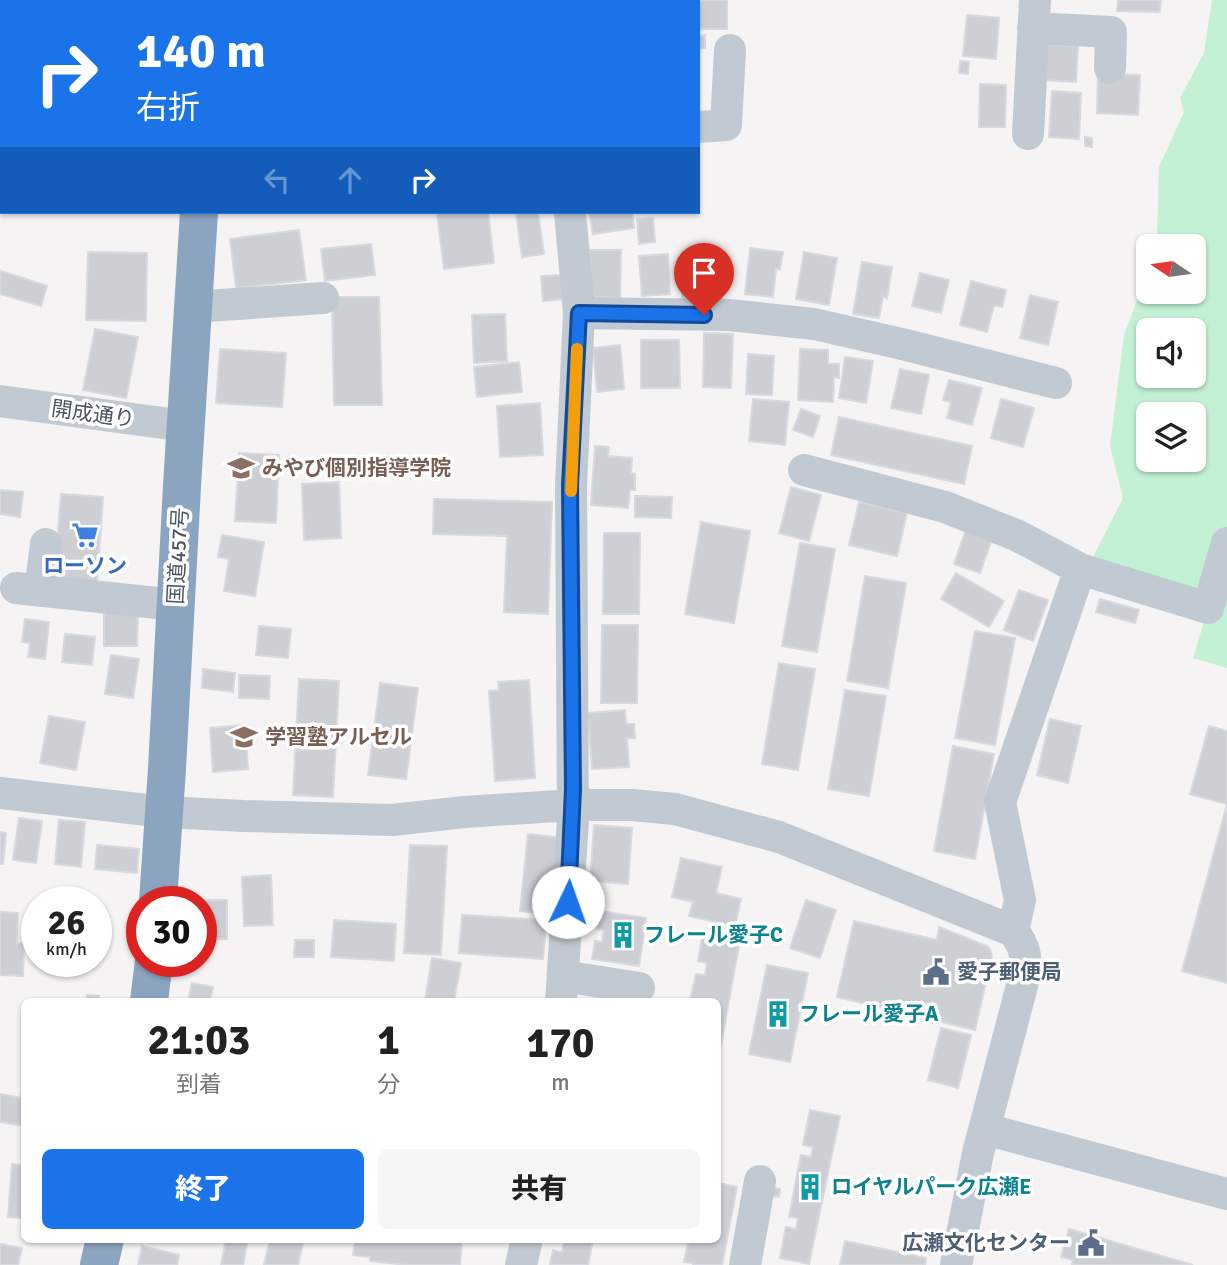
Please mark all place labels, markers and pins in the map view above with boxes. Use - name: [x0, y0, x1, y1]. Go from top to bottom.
- pin: [674, 243, 734, 315]
- school or university icon: みやび個別指導学院: [226, 453, 256, 483]
- place label: みやび個別指導学院: [262, 455, 451, 481]
- supermarket icon: ローソン: [70, 520, 100, 550]
- place label: ローソン: [43, 553, 127, 579]
- school or university icon: 学習塾アルセル: [229, 722, 259, 752]
- place label: 学習塾アルセル: [265, 724, 412, 750]
- building icon: フレール愛子C: [608, 920, 638, 950]
- place label: フレール愛子C: [644, 922, 783, 948]
- public building icon: 愛子郵便局: [921, 957, 951, 987]
- place label: 愛子郵便局: [957, 959, 1062, 985]
- building icon: フレール愛子A: [763, 999, 793, 1029]
- place label: フレール愛子A: [799, 1001, 939, 1027]
- building icon: ロイヤルパーク広瀬E: [795, 1172, 825, 1202]
- place label: ロイヤルパーク広瀬E: [831, 1174, 1031, 1200]
- public building icon: 広瀬文化センター: [1076, 1228, 1106, 1258]
- place label: 広瀬文化センター: [902, 1230, 1070, 1256]

